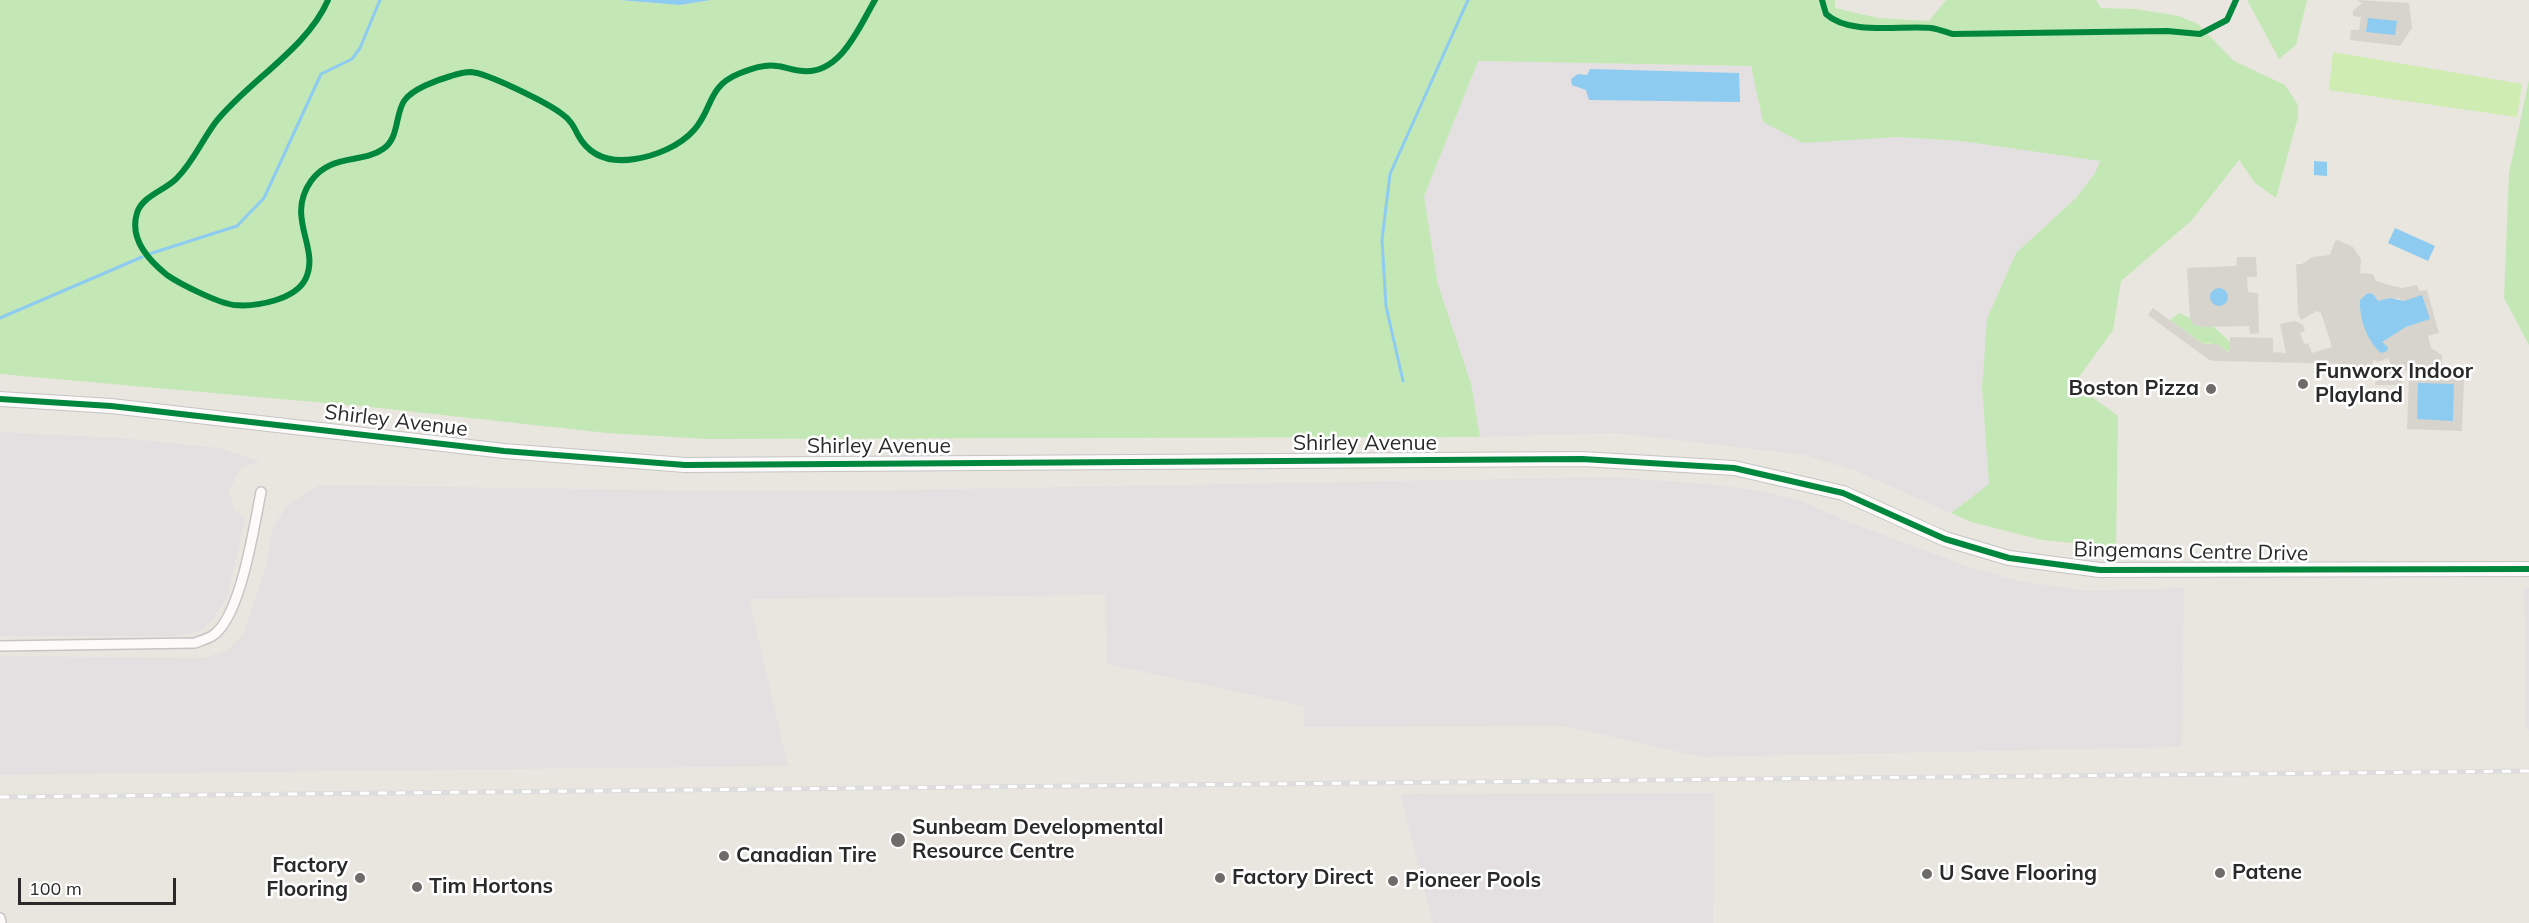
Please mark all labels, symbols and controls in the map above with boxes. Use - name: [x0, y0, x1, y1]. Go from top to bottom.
- place label: Funworx Indoor Playland: [2315, 359, 2473, 409]
- place label: Boston Pizza: [2068, 376, 2199, 402]
- marker: Funworx Indoor Playland: [2296, 377, 2310, 391]
- marker: Boston Pizza: [2204, 382, 2218, 396]
- street label: Shirley Avenue: [323, 400, 469, 442]
- street label: Shirley Avenue: [1293, 431, 1437, 457]
- street label: Shirley Avenue: [807, 434, 951, 460]
- street label: Bingemans Centre Drive: [2073, 537, 2309, 567]
- place label: Sunbeam Developmental Resource Centre: [912, 815, 1163, 865]
- marker: Sunbeam Developmental Resource Centre: [889, 831, 907, 849]
- place label: Canadian Tire: [736, 843, 877, 869]
- marker: Canadian Tire: [717, 849, 731, 863]
- place label: Factory Flooring: [266, 853, 348, 903]
- place label: Patene: [2232, 860, 2302, 886]
- place label: U Save Flooring: [1939, 861, 2097, 887]
- place label: Factory Direct: [1232, 865, 1373, 891]
- scale bar: [21, 866, 178, 904]
- marker: Patene: [2213, 866, 2227, 880]
- marker: U Save Flooring: [1920, 867, 1934, 881]
- place label: Pioneer Pools: [1405, 868, 1541, 894]
- marker: Factory Flooring: [353, 871, 367, 885]
- marker: Factory Direct: [1213, 871, 1227, 885]
- place label: Tim Hortons: [429, 874, 553, 900]
- marker: Pioneer Pools: [1386, 874, 1400, 888]
- text: 100 m: [29, 877, 82, 900]
- marker: Tim Hortons: [410, 880, 424, 894]

